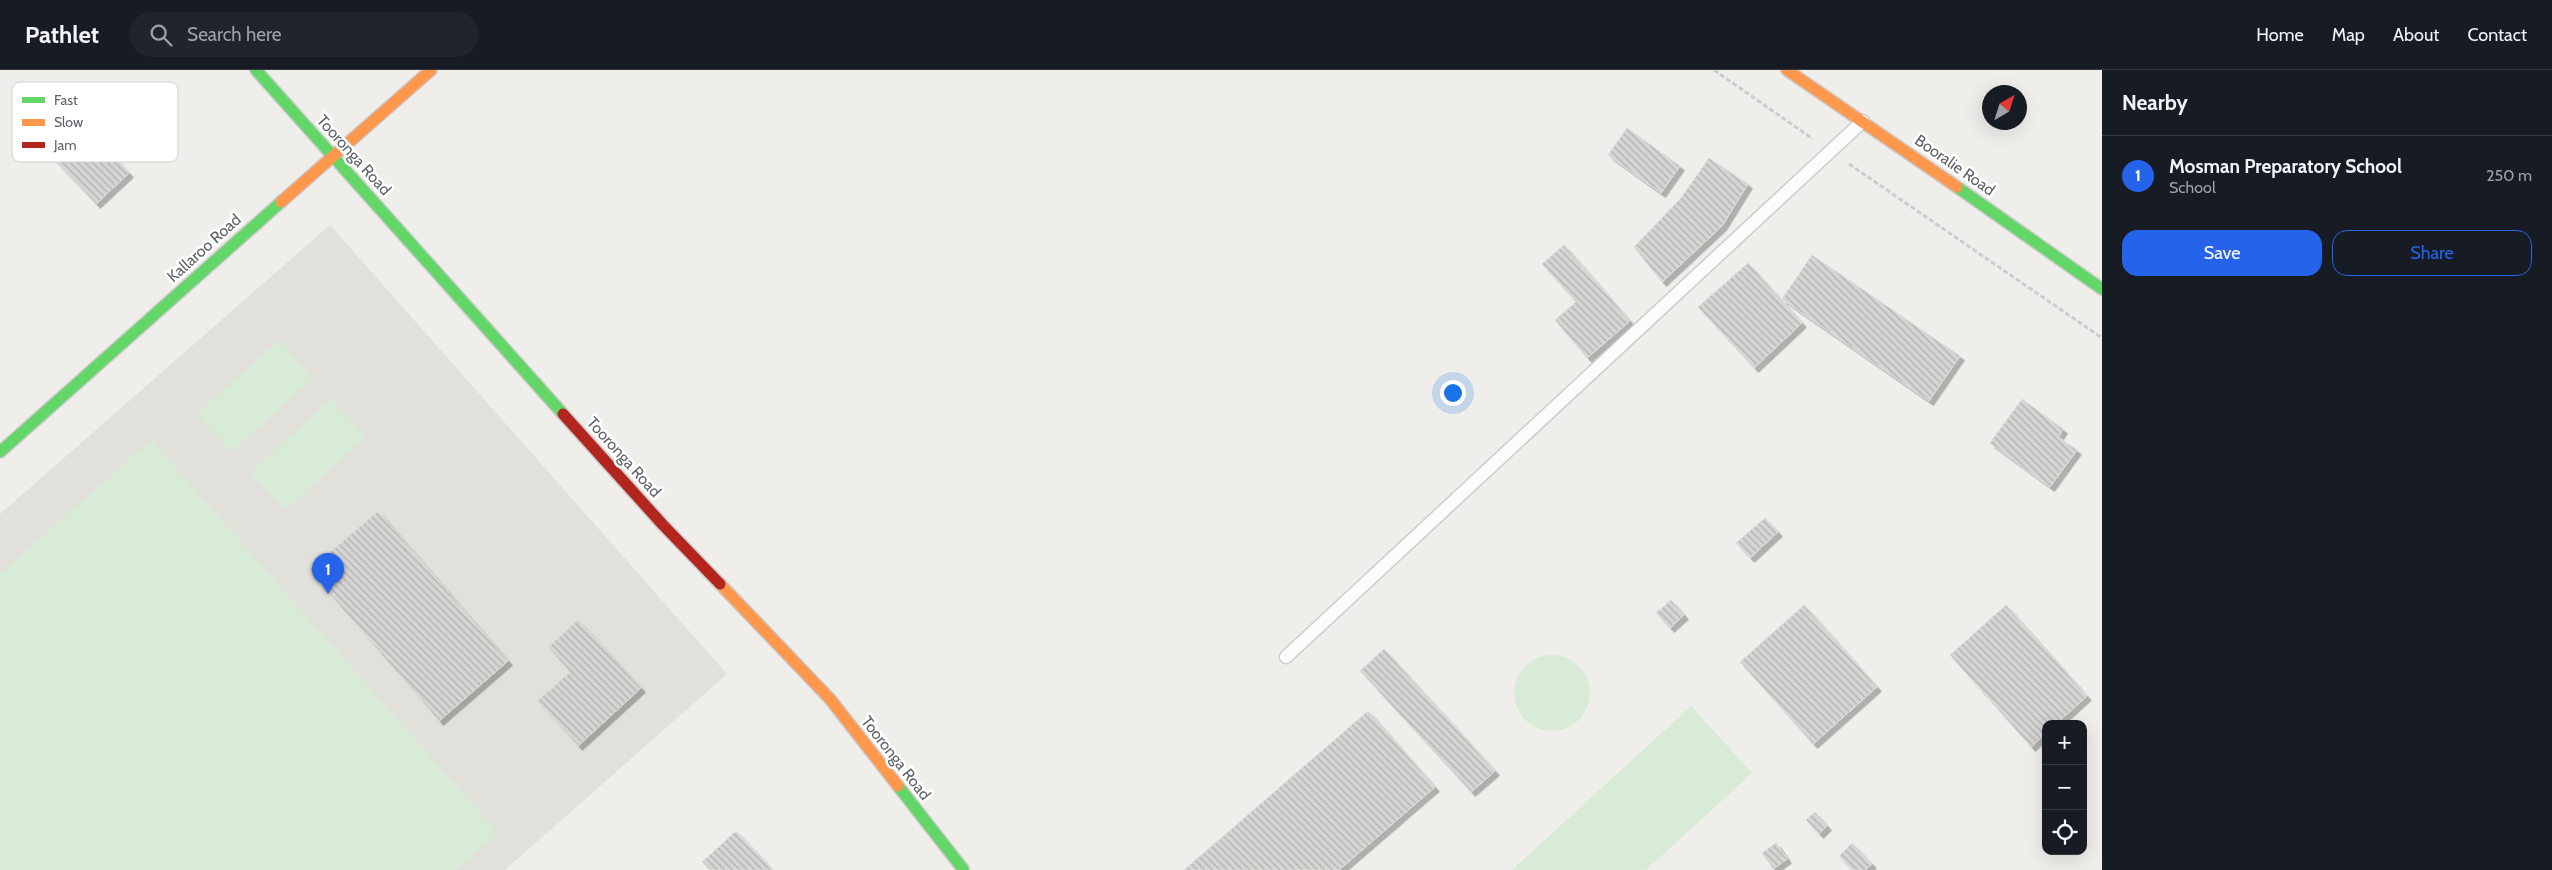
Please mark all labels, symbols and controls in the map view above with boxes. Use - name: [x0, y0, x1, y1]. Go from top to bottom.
- search box: [129, 12, 479, 57]
- text: Pathlet: [25, 20, 99, 49]
- icon: search: [147, 21, 175, 49]
- text: Search here: [187, 23, 281, 46]
- text: Home: [2256, 24, 2304, 46]
- text: Map: [2332, 24, 2365, 46]
- text: About: [2393, 24, 2439, 46]
- text: Contact: [2467, 24, 2527, 46]
- legend: [12, 82, 178, 162]
- north arrow: [1982, 85, 2027, 130]
- text: Nearby: [2122, 90, 2188, 115]
- text: Fast: [54, 91, 78, 109]
- street label: Tooronga Road: [313, 111, 395, 199]
- text: Slow: [54, 113, 83, 131]
- street label: Booralie Road: [1911, 130, 1999, 200]
- text: Jam: [53, 136, 76, 154]
- text: Mosman Preparatory School: [2169, 155, 2402, 178]
- text: 1: [2135, 166, 2141, 185]
- text: 250 m: [2486, 166, 2532, 185]
- text: School: [2169, 178, 2216, 197]
- street label: Kallaroo Road: [163, 210, 245, 286]
- button: Save: [2122, 230, 2322, 276]
- button: Share: [2332, 230, 2532, 276]
- your location: [1440, 380, 1466, 406]
- street label: Tooronga Road: [583, 413, 665, 501]
- pin: 1: [312, 553, 344, 594]
- street label: Tooronga Road: [857, 712, 935, 804]
- map controls: [2042, 720, 2087, 855]
- button: +: [2042, 720, 2087, 765]
- button: −: [2042, 765, 2087, 810]
- button: locate: [2042, 810, 2087, 855]

